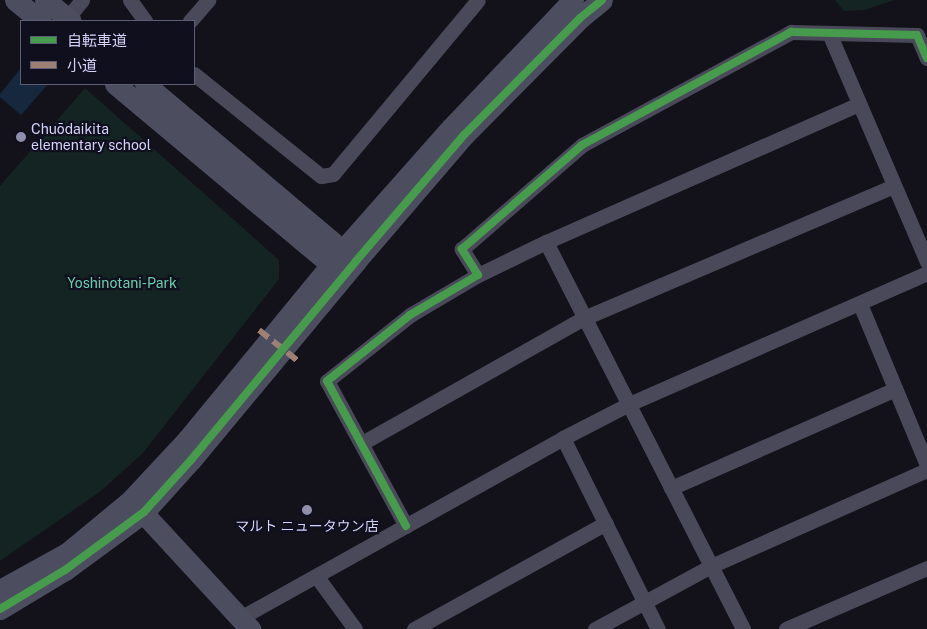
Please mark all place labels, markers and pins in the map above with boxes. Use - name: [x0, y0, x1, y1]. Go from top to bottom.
- place label: Chuōdaikita elementary school: [31, 121, 151, 154]
- marker: Chuōdaikita elementary school: [15, 131, 27, 143]
- marker: マルト ニュータウン店: [301, 504, 313, 516]
- place label: マルト ニュータウン店: [235, 518, 379, 534]

